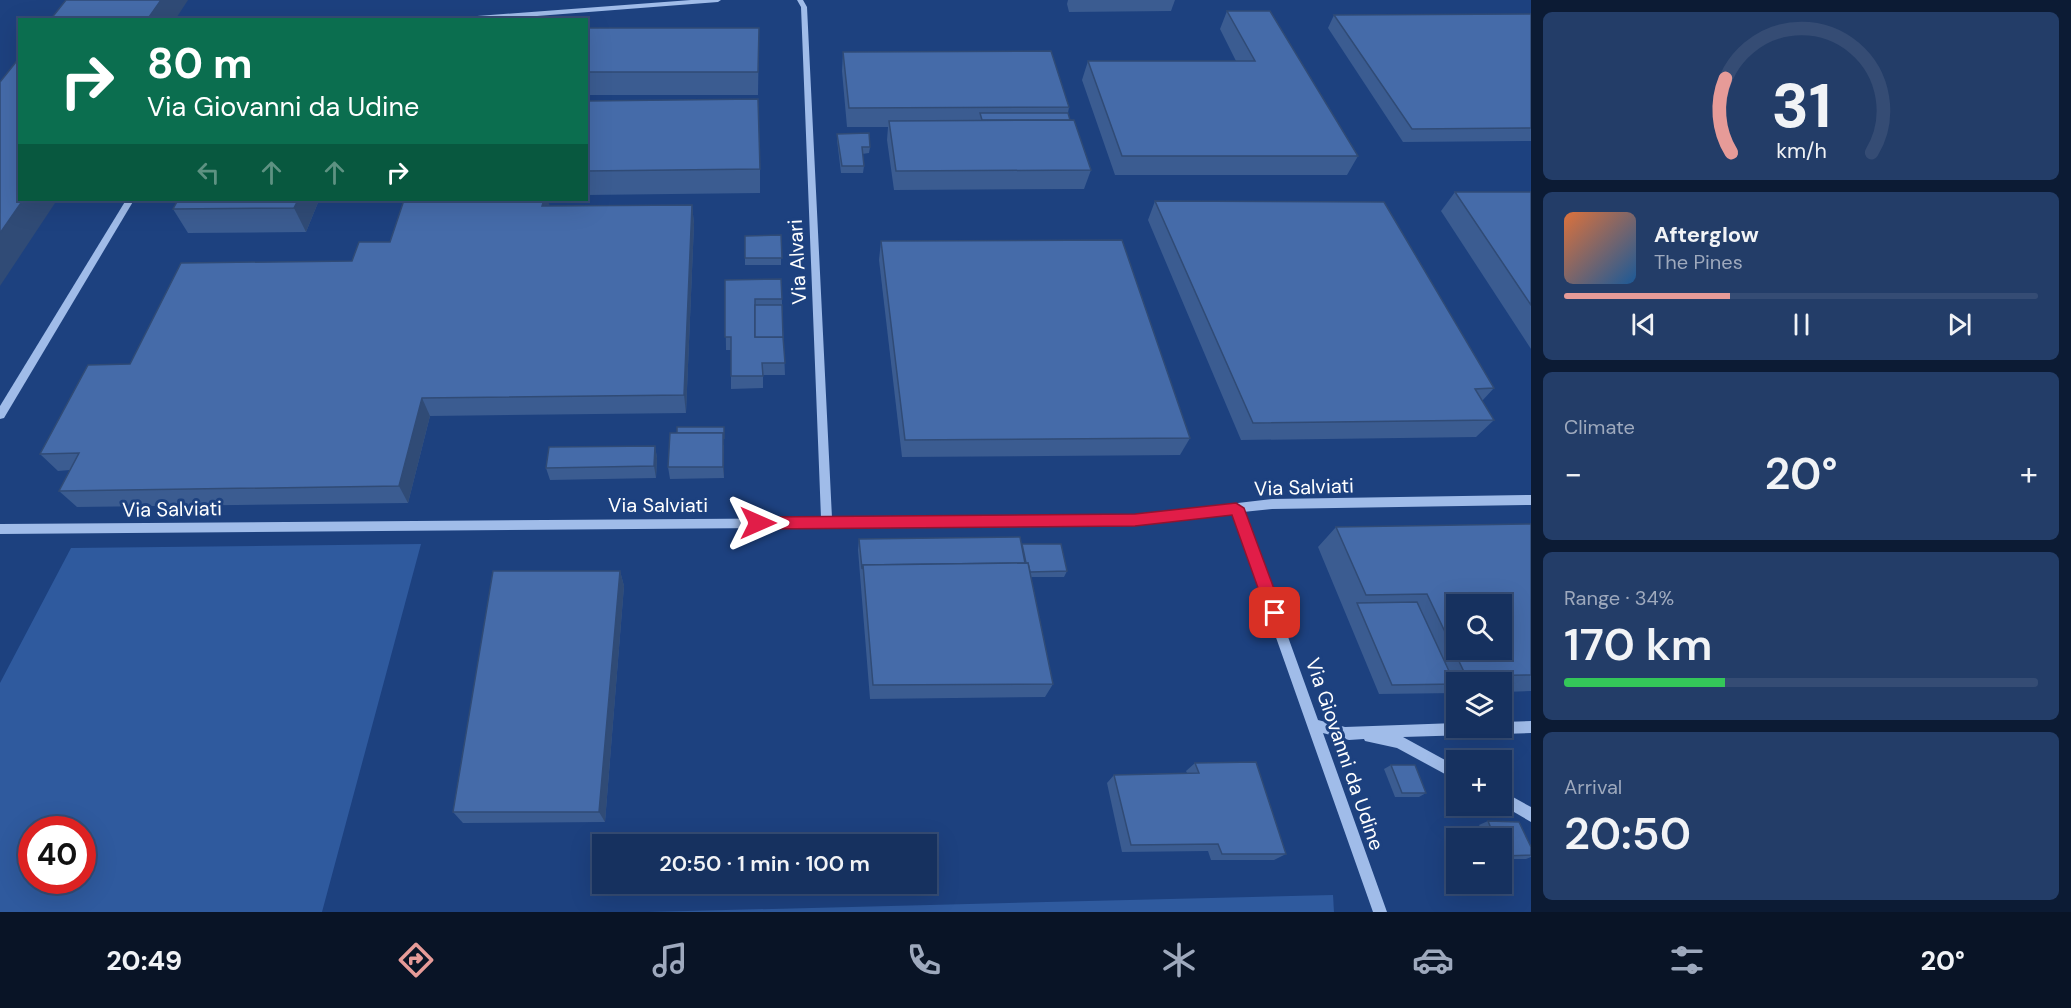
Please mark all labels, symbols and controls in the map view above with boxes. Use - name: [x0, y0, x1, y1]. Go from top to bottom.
- text: 80 m: [147, 36, 253, 91]
- icon: right: [48, 42, 126, 120]
- text: 31: [1771, 65, 1831, 146]
- text: Via Giovanni da Udine: [147, 89, 419, 124]
- text: km/h: [1776, 137, 1826, 165]
- icon: left: [192, 156, 225, 189]
- icon: ahead: [255, 156, 288, 189]
- icon: ahead: [318, 156, 351, 189]
- icon: right: [381, 156, 414, 189]
- street label: Via Alvari: [782, 219, 812, 305]
- text: Afterglow: [1654, 220, 1759, 249]
- text: The Pines: [1654, 249, 1743, 275]
- icon: previous: [1627, 308, 1660, 341]
- icon: pause: [1785, 308, 1818, 341]
- icon: next: [1943, 308, 1976, 341]
- text: Climate: [1564, 414, 1635, 440]
- text: 20°: [1764, 444, 1838, 503]
- text: −: [1564, 452, 1582, 495]
- text: +: [2020, 452, 2038, 495]
- street label: Via Salviati: [1254, 472, 1354, 502]
- position arrow: [726, 491, 790, 555]
- street label: Via Salviati: [608, 492, 708, 518]
- street label: Via Salviati: [122, 495, 222, 523]
- text: Range · 34%: [1564, 585, 1674, 611]
- pin: [1249, 587, 1300, 638]
- map controls: [1446, 594, 1512, 894]
- button: search: [1446, 594, 1512, 660]
- icon: arrive: [1258, 596, 1291, 629]
- text: 170 km: [1564, 615, 1713, 674]
- street label: Via Giovanni da Udine: [1300, 654, 1390, 854]
- button: layers: [1446, 672, 1512, 738]
- button: +: [1446, 750, 1512, 816]
- text: Arrival: [1564, 774, 1622, 800]
- text: 20:50: [1564, 804, 1691, 863]
- speed limit sign: 40: [18, 816, 96, 894]
- button: −: [1446, 828, 1512, 894]
- text: 20:50 · 1 min · 100 m: [659, 849, 870, 878]
- icon: directions: [395, 939, 437, 981]
- icon: music: [649, 939, 691, 981]
- icon: phone: [903, 939, 945, 981]
- icon: climate: [1158, 939, 1200, 981]
- icon: car: [1412, 939, 1454, 981]
- icon: filters: [1666, 939, 1708, 981]
- text: 20:49: [106, 943, 182, 978]
- text: 20°: [1920, 943, 1965, 978]

